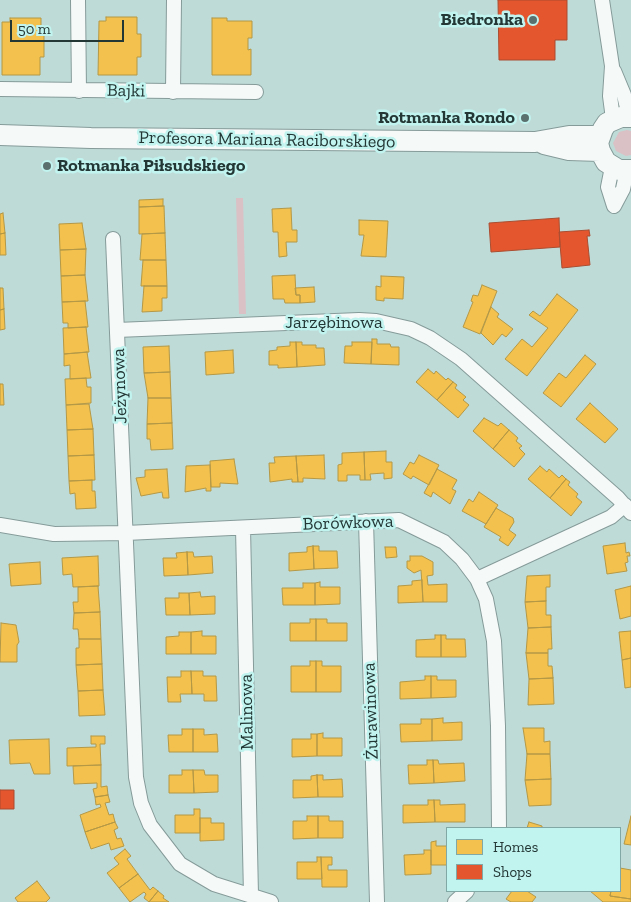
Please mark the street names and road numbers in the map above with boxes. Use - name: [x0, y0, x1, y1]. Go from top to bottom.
- street label: Bajki: [107, 80, 145, 102]
- street label: Profesora Mariana Raciborskiego: [138, 127, 396, 153]
- street label: Jarzębinowa: [285, 312, 383, 334]
- street label: Jeżynowa: [108, 348, 132, 424]
- street label: Borówkowa: [302, 511, 394, 535]
- street label: Żurawinowa: [359, 662, 383, 760]
- street label: Malinowa: [236, 674, 258, 750]

